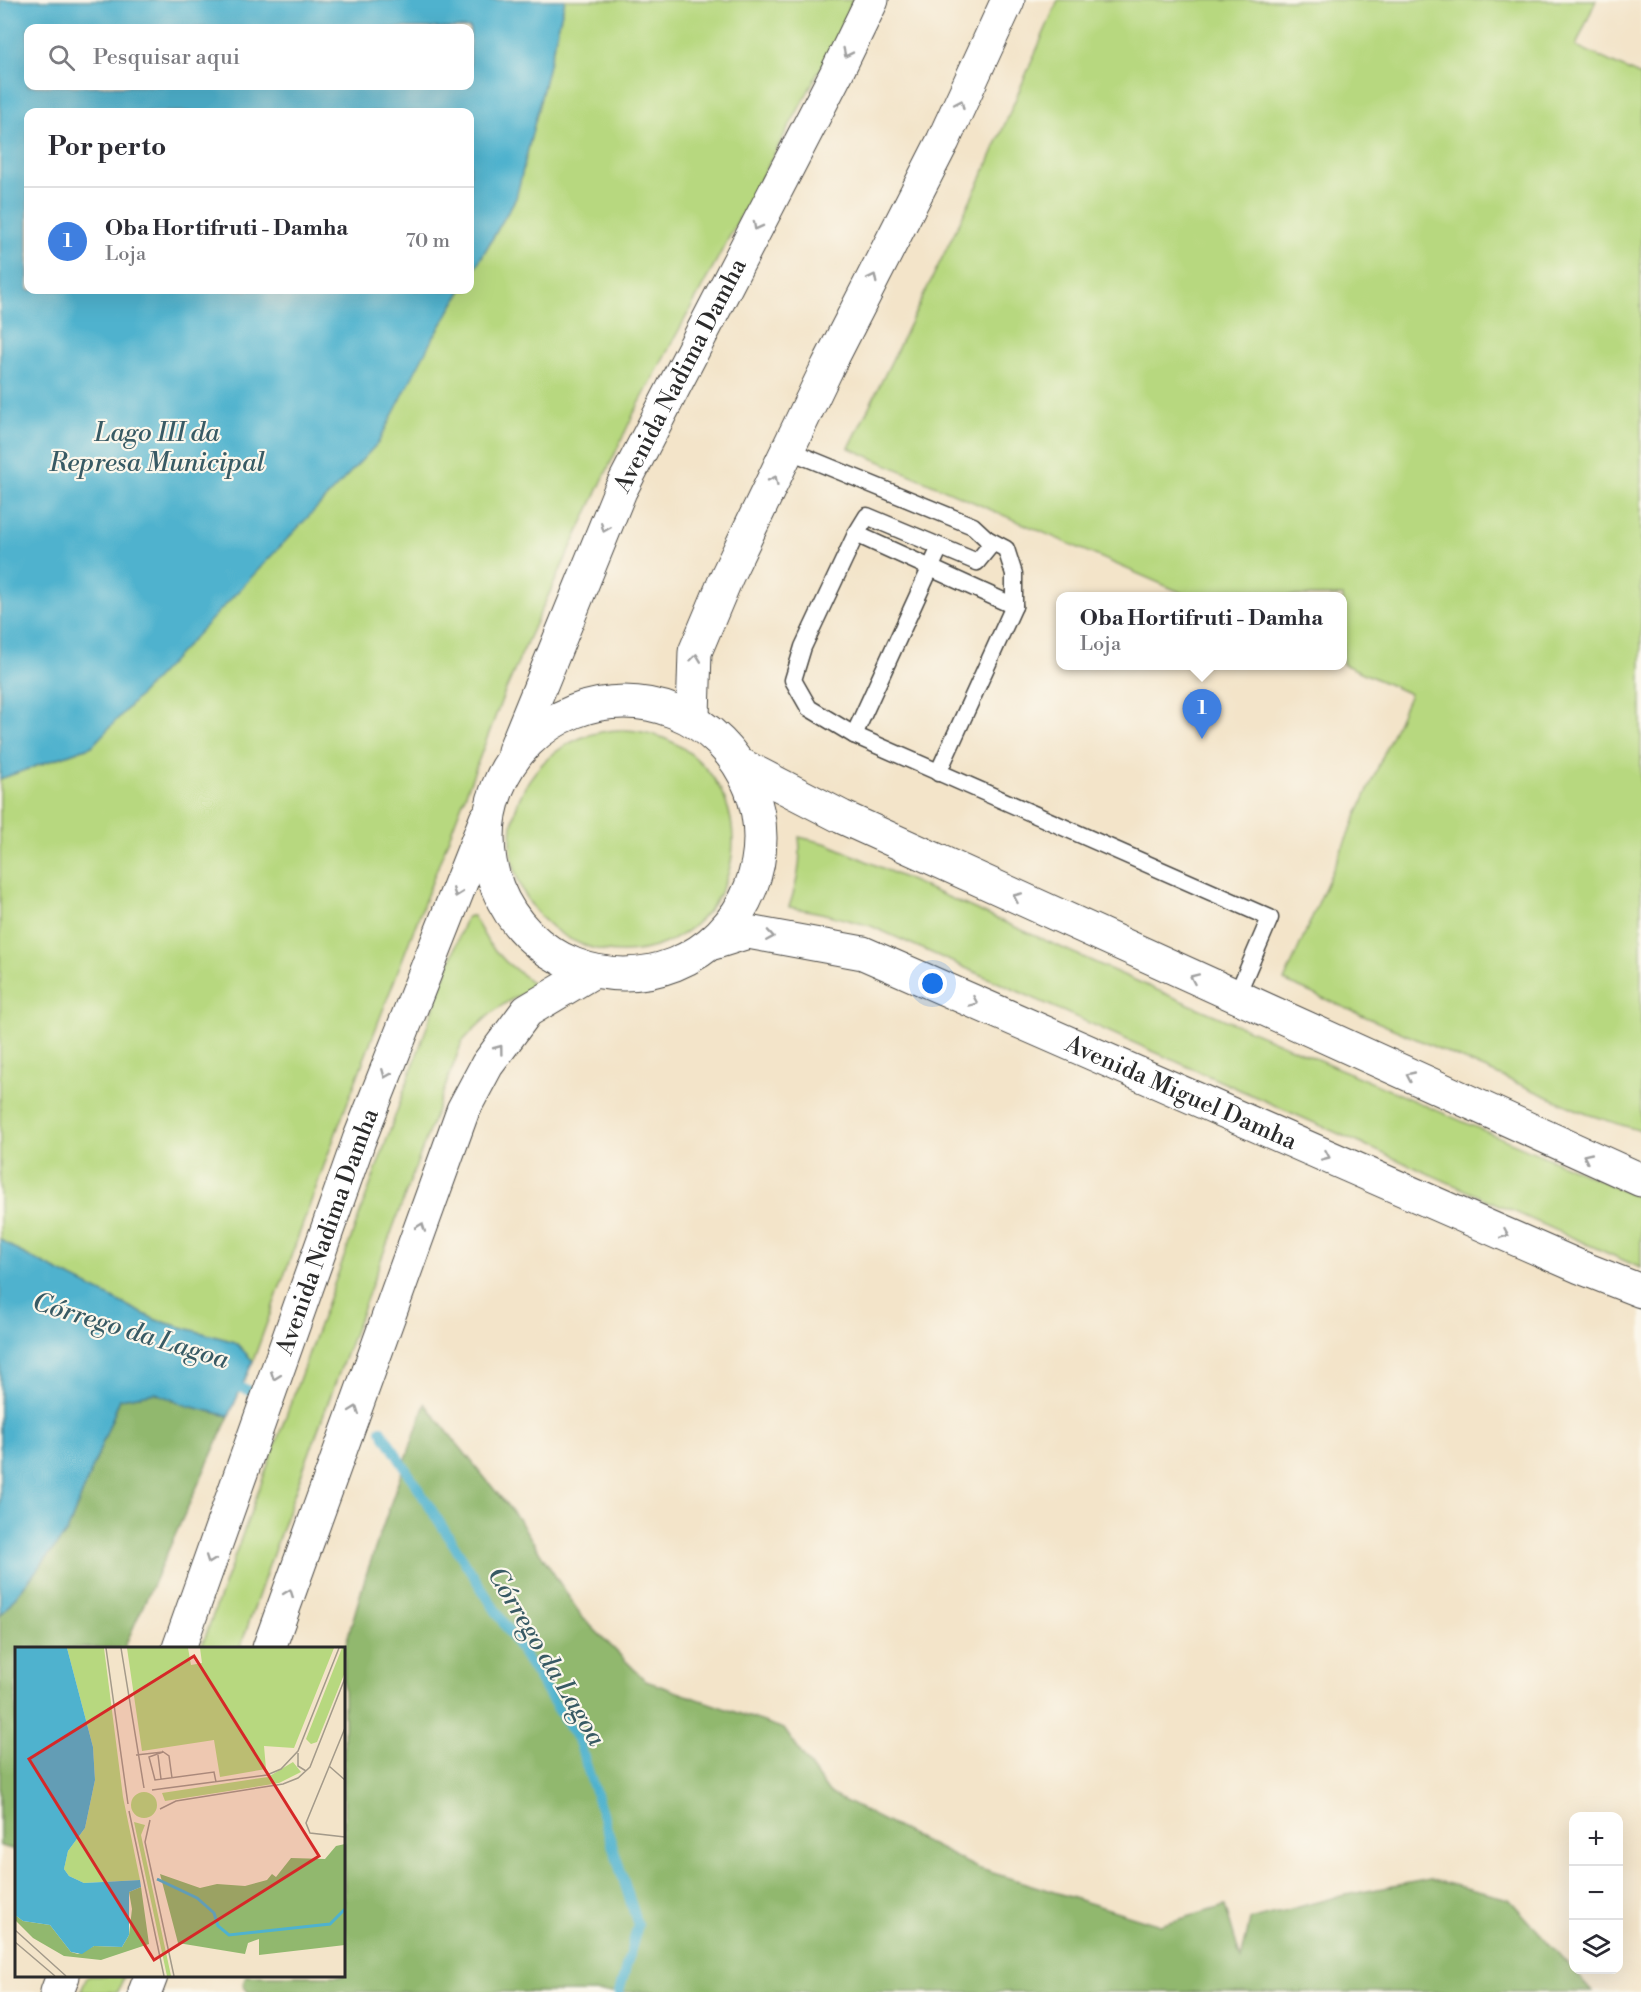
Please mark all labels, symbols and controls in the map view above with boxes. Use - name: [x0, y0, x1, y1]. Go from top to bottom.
- search box: [24, 24, 474, 90]
- icon: search: [45, 41, 78, 74]
- text: Pesquisar aqui: [93, 44, 240, 71]
- one-way arrow: [842, 46, 854, 57]
- one-way arrow: [953, 99, 965, 110]
- text: Por perto: [48, 131, 166, 163]
- text: Oba Hortifruti - Damha: [105, 215, 348, 242]
- one-way arrow: [753, 219, 764, 230]
- text: 1: [63, 229, 72, 254]
- text: 70 m: [406, 229, 450, 254]
- text: Loja: [105, 242, 146, 267]
- street label: Avenida Nadima Damha: [607, 253, 754, 499]
- one-way arrow: [866, 274, 877, 284]
- water label: Lago III da Represa Municipal: [48, 417, 265, 479]
- one-way arrow: [766, 475, 778, 486]
- one-way arrow: [600, 522, 612, 533]
- popup: [1056, 592, 1347, 670]
- text: Oba Hortifruti - Damha: [1080, 605, 1323, 632]
- text: Loja: [1080, 632, 1121, 657]
- one-way arrow: [689, 653, 701, 662]
- pin: 1: [1182, 690, 1222, 739]
- one-way arrow: [452, 887, 464, 898]
- one-way arrow: [1012, 892, 1023, 904]
- one-way arrow: [765, 929, 775, 941]
- your location: [918, 969, 947, 998]
- one-way arrow: [1190, 973, 1201, 985]
- one-way arrow: [968, 995, 979, 1007]
- street label: Avenida Miguel Damha: [1060, 1029, 1302, 1157]
- one-way arrow: [492, 1044, 503, 1055]
- one-way arrow: [381, 1068, 393, 1079]
- one-way arrow: [1405, 1072, 1416, 1084]
- street label: Avenida Nadima Damha: [270, 1103, 386, 1360]
- one-way arrow: [1320, 1148, 1331, 1160]
- one-way arrow: [1583, 1153, 1594, 1165]
- one-way arrow: [414, 1222, 427, 1232]
- one-way arrow: [1498, 1226, 1509, 1238]
- water label: Córrego da Lagoa: [29, 1286, 233, 1376]
- one-way arrow: [270, 1370, 283, 1381]
- one-way arrow: [348, 1405, 361, 1416]
- one-way arrow: [205, 1554, 218, 1564]
- water label: Córrego da Lagoa: [480, 1561, 613, 1752]
- one-way arrow: [282, 1589, 294, 1600]
- inset map: [15, 1647, 345, 1977]
- map controls: [1569, 1812, 1623, 1974]
- button: +: [1569, 1812, 1623, 1866]
- button: −: [1569, 1866, 1623, 1920]
- button: layers: [1569, 1920, 1623, 1974]

